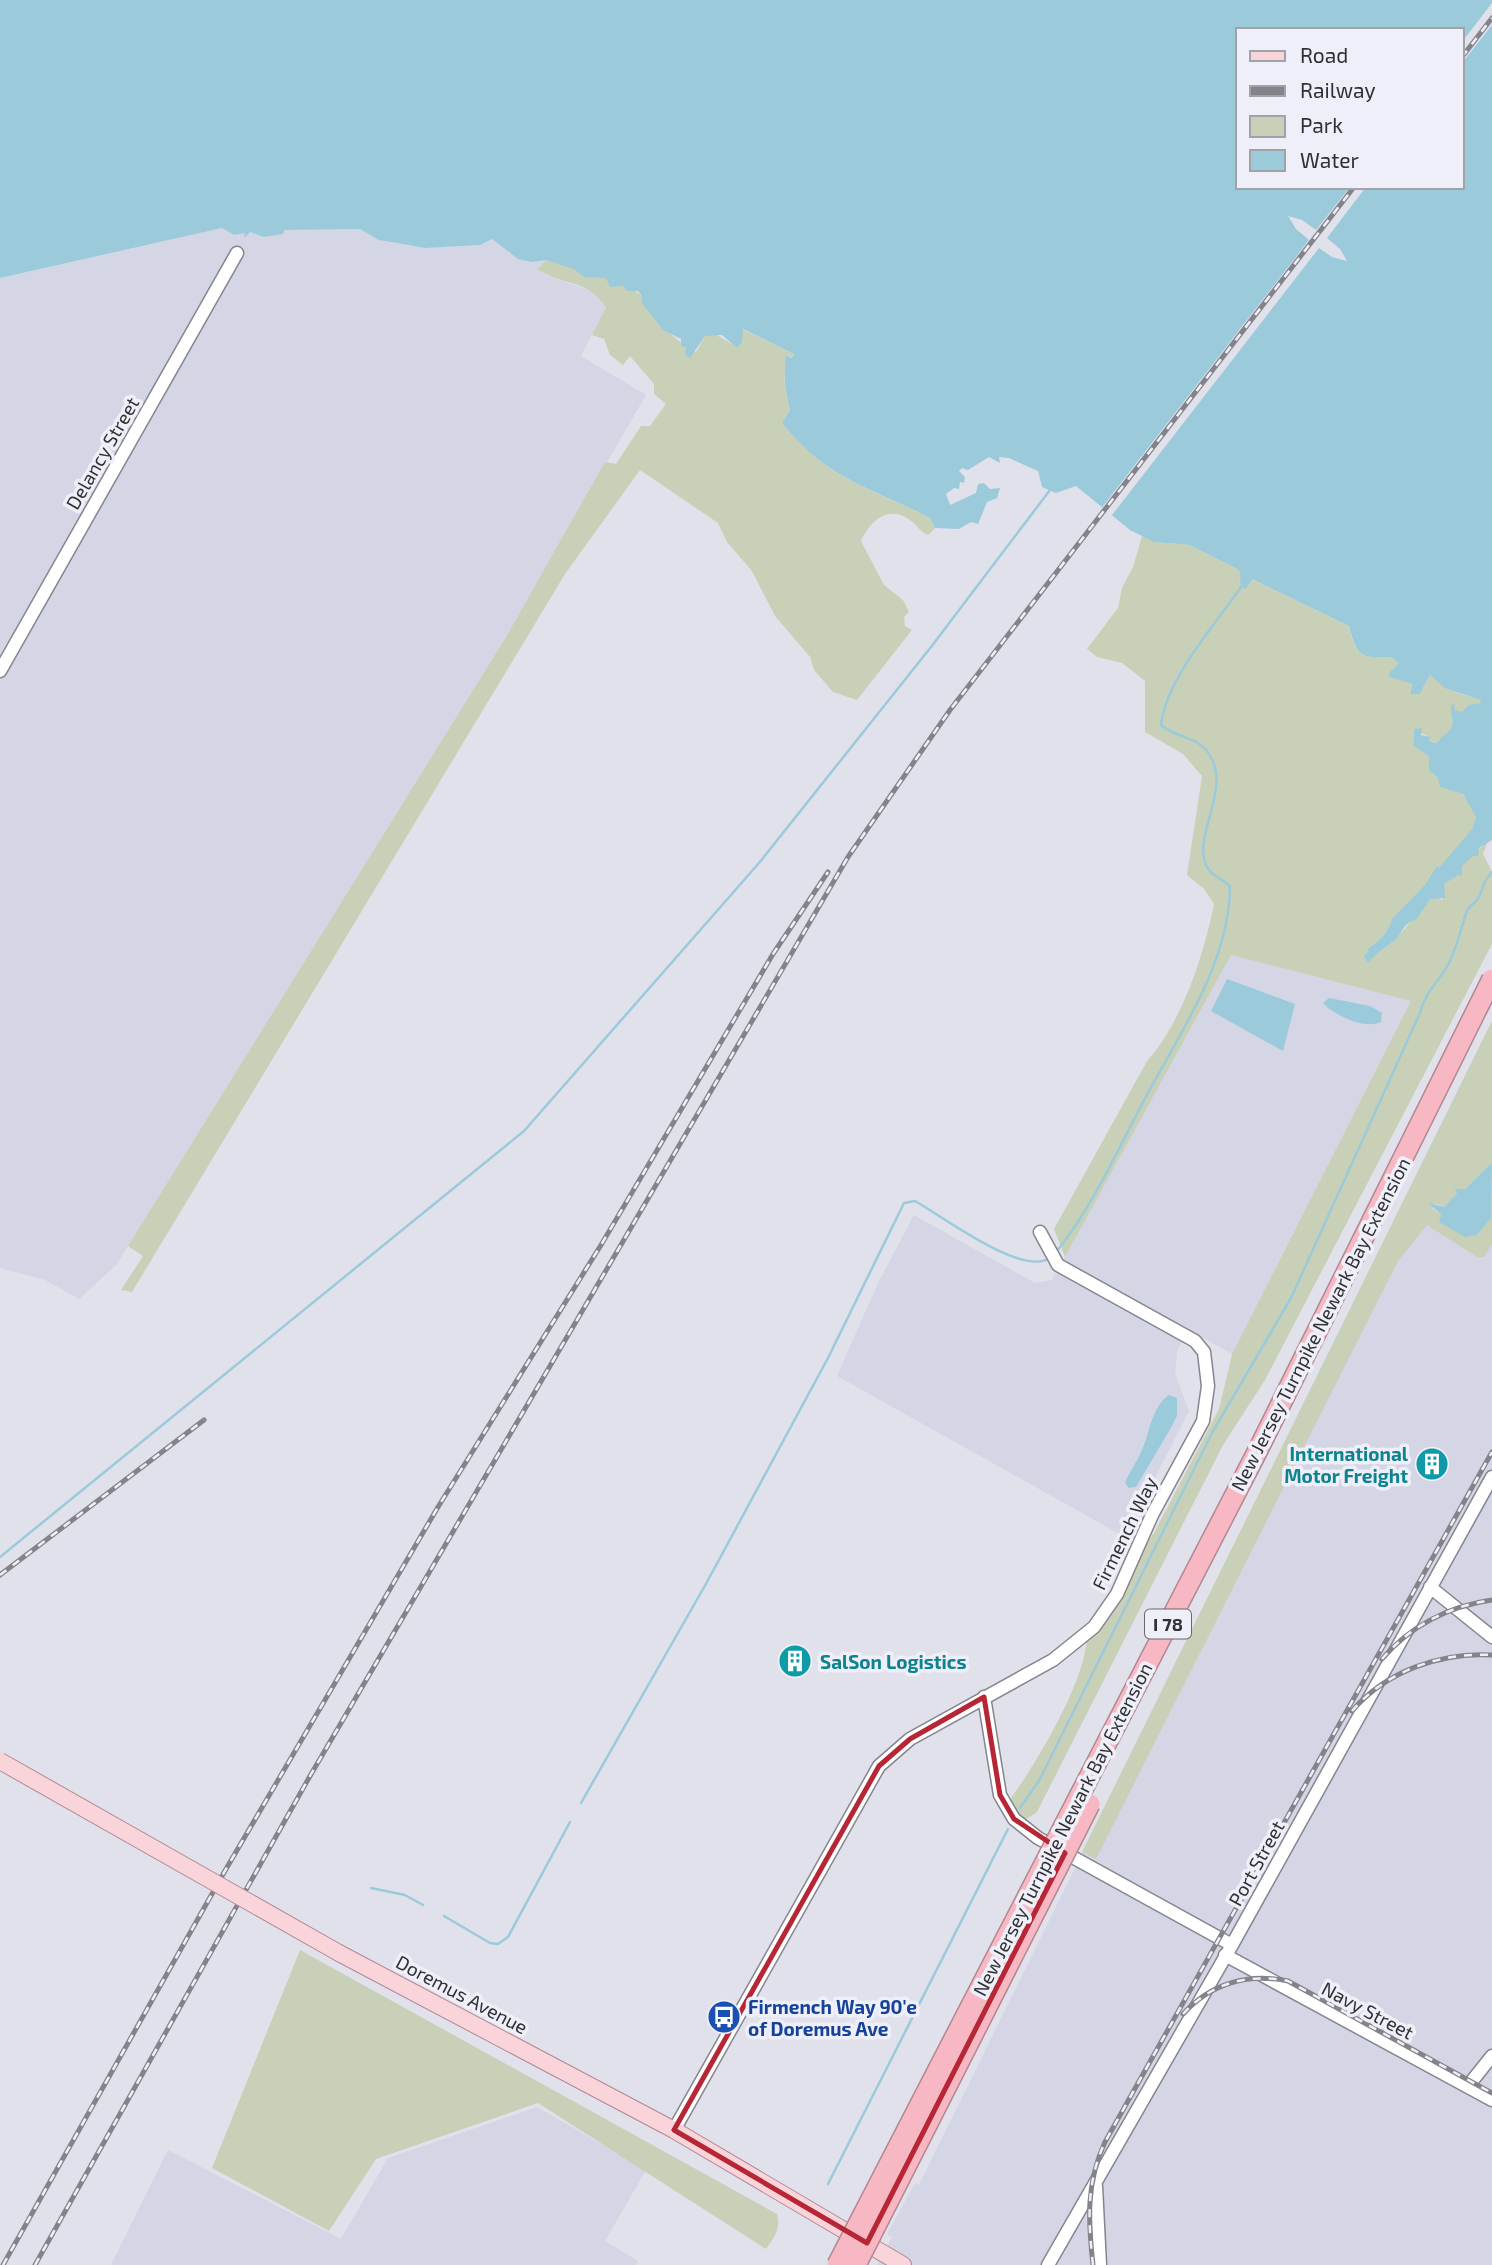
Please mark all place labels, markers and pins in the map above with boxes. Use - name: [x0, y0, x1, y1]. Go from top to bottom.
- place label: International Motor Freight: [1284, 1442, 1409, 1487]
- building icon: International Motor Freight: [1413, 1445, 1451, 1483]
- building icon: SalSon Logistics: [776, 1642, 814, 1680]
- place label: SalSon Logistics: [820, 1650, 967, 1673]
- place label: Firmench Way 90'e of Doremus Ave: [748, 1995, 917, 2040]
- bus stop icon: Firmench Way 90'e of Doremus Ave: [705, 1998, 743, 2036]

